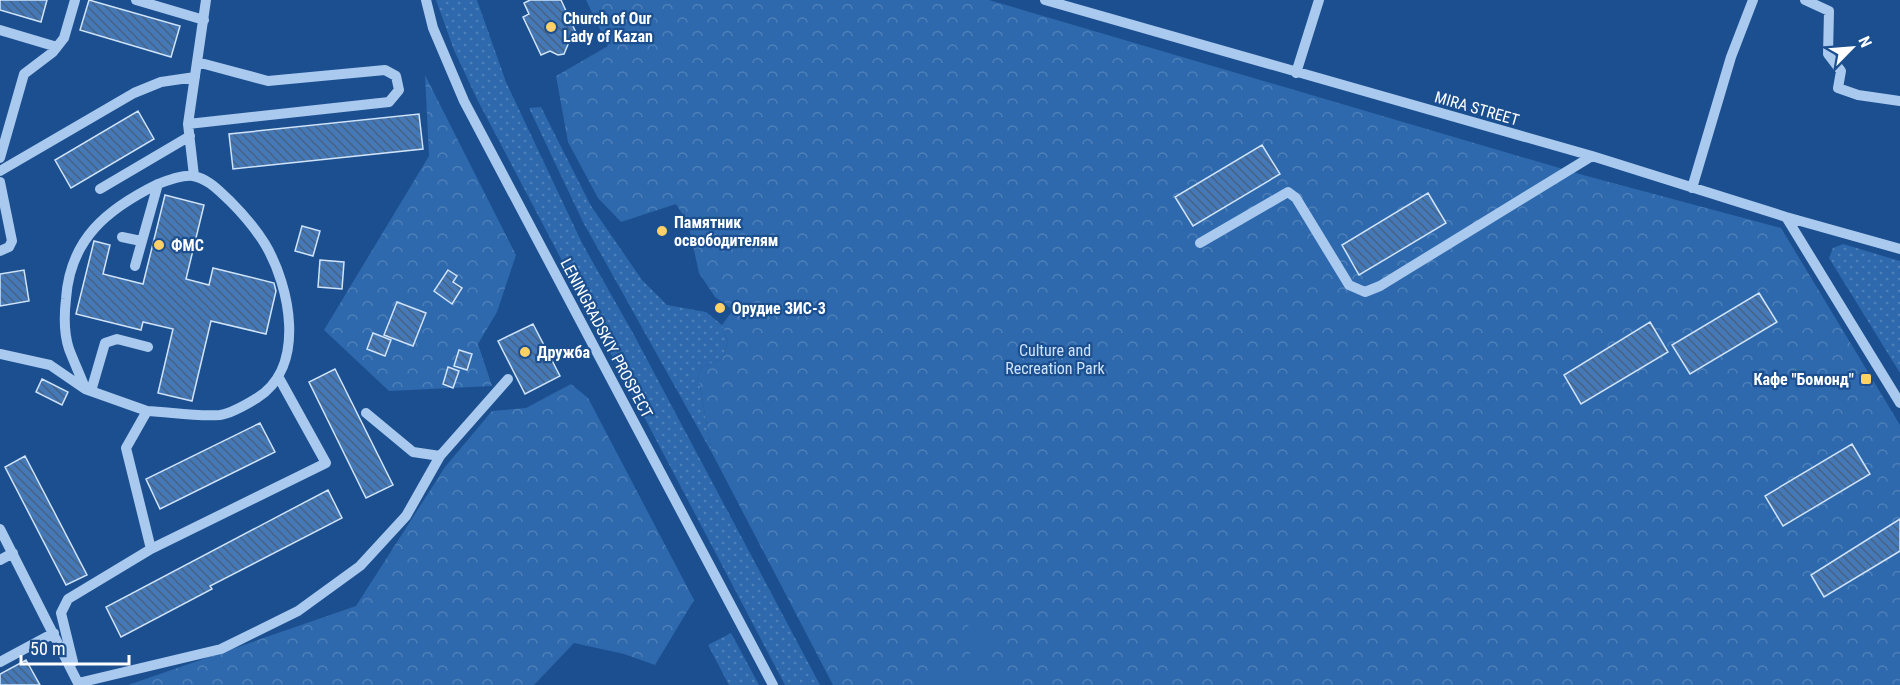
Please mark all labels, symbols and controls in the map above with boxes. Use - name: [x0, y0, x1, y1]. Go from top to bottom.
- place label: Church of Our Lady of Kazan: [563, 9, 653, 46]
- north arrow: [1822, 18, 1882, 78]
- marker: Church of Our Lady of Kazan: [544, 20, 558, 34]
- text: N: [1854, 33, 1876, 50]
- street label: MIRA STREET: [1432, 87, 1521, 130]
- place label: Памятник освободителям: [674, 213, 779, 250]
- marker: Памятник освободителям: [655, 224, 669, 238]
- place label: ФМС: [171, 236, 204, 255]
- marker: ФМС: [152, 238, 166, 252]
- street label: LENINGRADSKIY PROSPECT: [556, 255, 657, 421]
- place label: Орудие ЗИС-3: [732, 299, 826, 318]
- marker: Орудие ЗИС-3: [713, 301, 727, 315]
- park label: Culture and Recreation Park: [1005, 341, 1106, 378]
- place label: Дружба: [537, 343, 590, 362]
- marker: Дружба: [518, 345, 532, 359]
- place label: Кафе "Бомонд": [1753, 370, 1854, 389]
- marker: Кафе "Бомонд": [1859, 372, 1873, 386]
- scale bar: [21, 628, 129, 666]
- text: 50 m: [30, 638, 65, 659]

